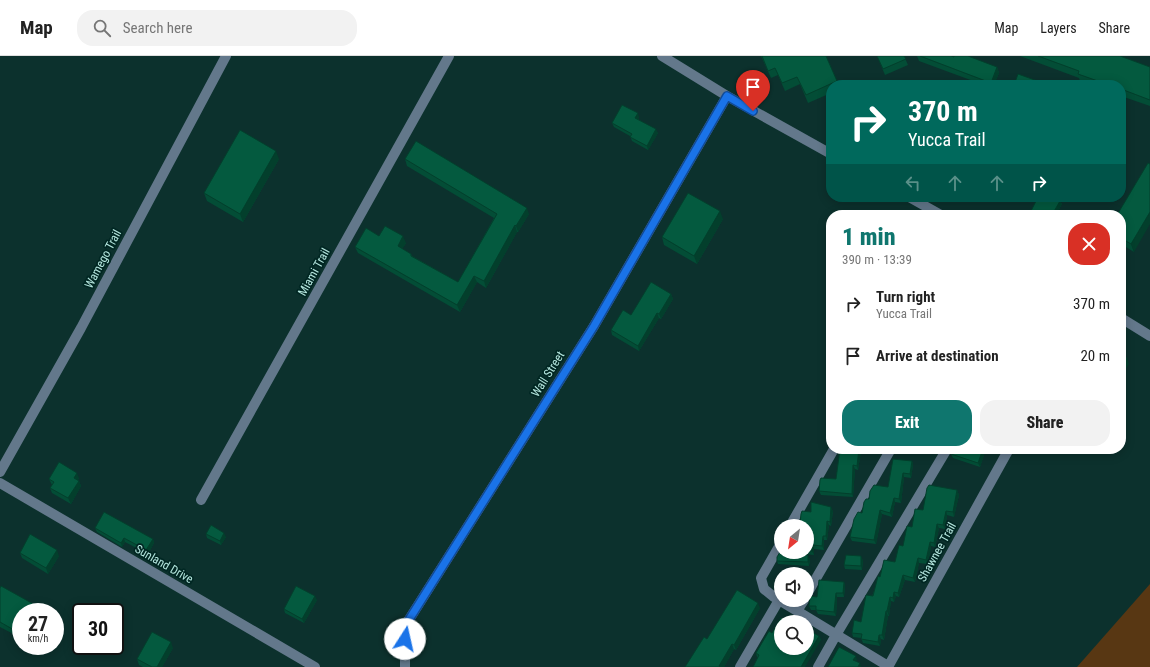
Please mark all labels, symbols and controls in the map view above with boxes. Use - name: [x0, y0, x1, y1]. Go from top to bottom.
- search box: [77, 10, 357, 46]
- text: Map: [20, 16, 53, 39]
- icon: search: [91, 17, 113, 39]
- text: Search here: [123, 19, 193, 37]
- text: Map: [994, 20, 1018, 36]
- text: Layers: [1040, 20, 1077, 36]
- text: Share: [1099, 20, 1130, 36]
- pin: [736, 70, 770, 111]
- icon: arrive: [742, 76, 764, 98]
- text: 370 m: [908, 95, 978, 128]
- icon: right: [842, 96, 894, 148]
- text: Yucca Trail: [908, 129, 986, 150]
- icon: left: [902, 172, 924, 194]
- icon: ahead: [944, 172, 966, 194]
- icon: ahead: [986, 172, 1008, 194]
- icon: right: [1028, 172, 1050, 194]
- text: 1 min: [842, 223, 896, 251]
- button: close: [1068, 223, 1110, 265]
- street label: Wamego Trail: [82, 227, 124, 291]
- street label: Miami Trail: [295, 246, 333, 298]
- text: 390 m · 13:39: [842, 252, 912, 267]
- text: Turn right: [876, 288, 935, 306]
- icon: right: [842, 293, 864, 315]
- text: 370 m: [1073, 295, 1110, 313]
- text: Yucca Trail: [876, 306, 932, 321]
- icon: arrive: [842, 345, 864, 367]
- text: Arrive at destination: [876, 347, 999, 365]
- text: 20 m: [1080, 347, 1110, 365]
- street label: Wall Street: [529, 348, 568, 399]
- button: Exit: [842, 400, 972, 446]
- button: Share: [980, 400, 1110, 446]
- north arrow: [774, 519, 814, 559]
- map controls: [774, 519, 814, 655]
- street label: Shawnee Trail: [915, 520, 959, 584]
- street label: Sunland Drive: [132, 542, 196, 586]
- button: sound: [774, 567, 814, 607]
- speed limit sign: 30: [72, 603, 124, 655]
- text: 27: [28, 612, 48, 636]
- button: search: [774, 615, 814, 655]
- position arrow: [384, 618, 426, 660]
- text: km/h: [28, 633, 48, 644]

